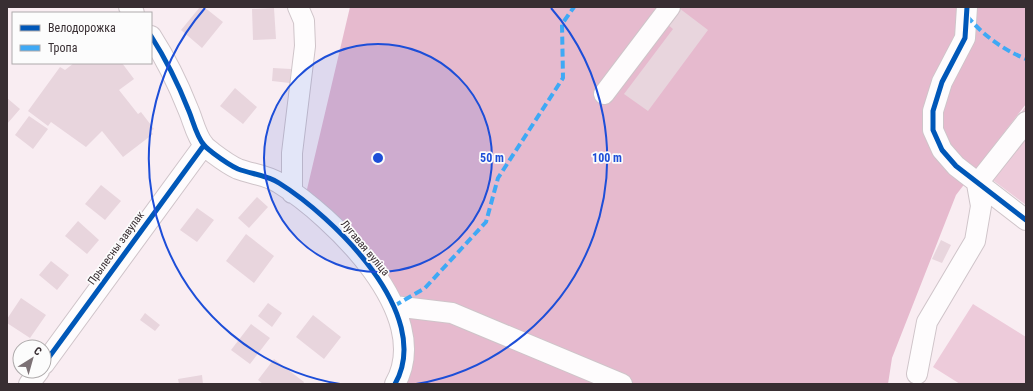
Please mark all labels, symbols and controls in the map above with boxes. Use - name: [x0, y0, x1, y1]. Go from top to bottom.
- legend: [12, 12, 152, 64]
- text: Велодорожка: [48, 21, 116, 35]
- text: Тропа: [48, 41, 78, 55]
- centre of rings: [371, 151, 385, 165]
- text: 50 m: [480, 151, 504, 165]
- text: 100 m: [592, 151, 622, 165]
- street label: Прылесны завулак: [85, 208, 147, 287]
- street label: Лугавая вуліца: [338, 218, 392, 278]
- north arrow: [12, 339, 52, 379]
- text: С: [31, 344, 44, 358]

